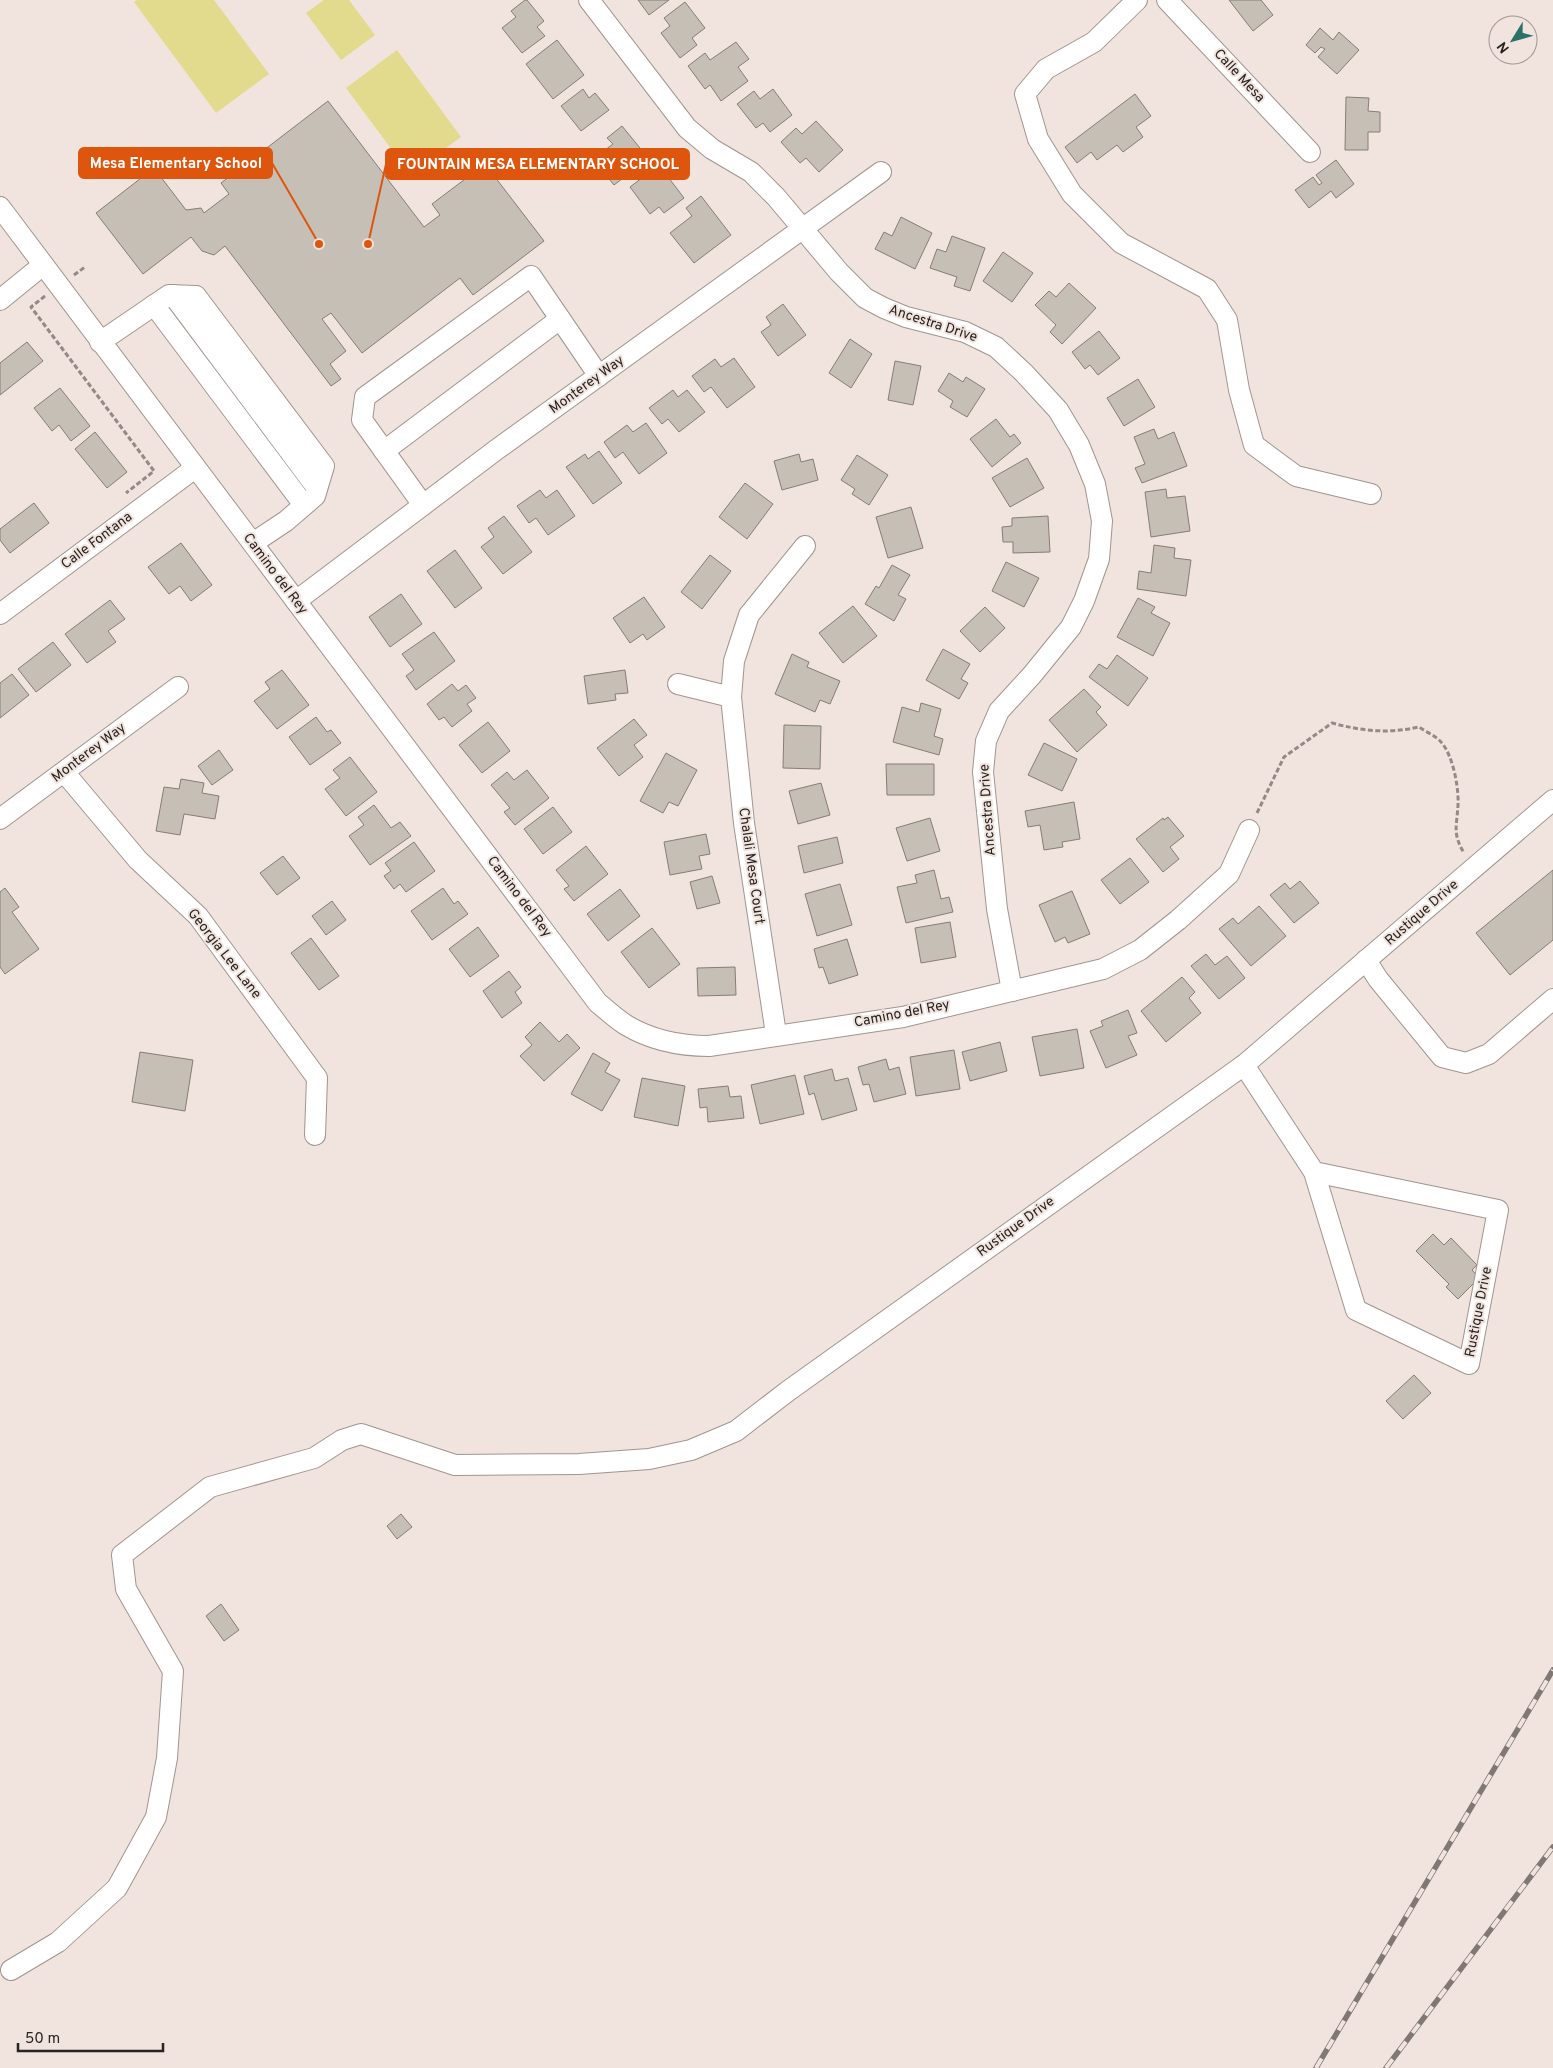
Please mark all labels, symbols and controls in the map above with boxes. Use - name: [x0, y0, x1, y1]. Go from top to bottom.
- north arrow: [1488, 15, 1538, 65]
- text: N: [1494, 38, 1514, 56]
- street label: Calle Mesa: [1210, 46, 1268, 106]
- callout: Mesa Elementary School: [79, 148, 272, 178]
- callout: FOUNTAIN MESA ELEMENTARY SCHOOL: [386, 149, 689, 179]
- text: Mesa Elementary School: [90, 155, 262, 174]
- text: FOUNTAIN MESA ELEMENTARY SCHOOL: [397, 156, 679, 175]
- street label: Ancestra Drive: [887, 302, 979, 346]
- street label: Monterey Way: [546, 352, 628, 418]
- street label: Calle Fontana: [58, 509, 136, 573]
- street label: Camino del Rey: [239, 530, 311, 618]
- street label: Monterey Way: [49, 720, 129, 786]
- street label: Ancestra Drive: [976, 763, 1000, 857]
- street label: Chalali Mesa Court: [734, 807, 768, 925]
- street label: Camino del Rey: [483, 853, 555, 941]
- street label: Rustique Drive: [1382, 877, 1462, 949]
- street label: Georgia Lee Lane: [184, 906, 264, 1002]
- street label: Camino del Rey: [853, 996, 951, 1032]
- street label: Rustique Drive: [974, 1193, 1058, 1261]
- street label: Rustique Drive: [1462, 1265, 1496, 1359]
- scale bar: [18, 2020, 162, 2052]
- text: 50 m: [25, 2030, 60, 2049]

